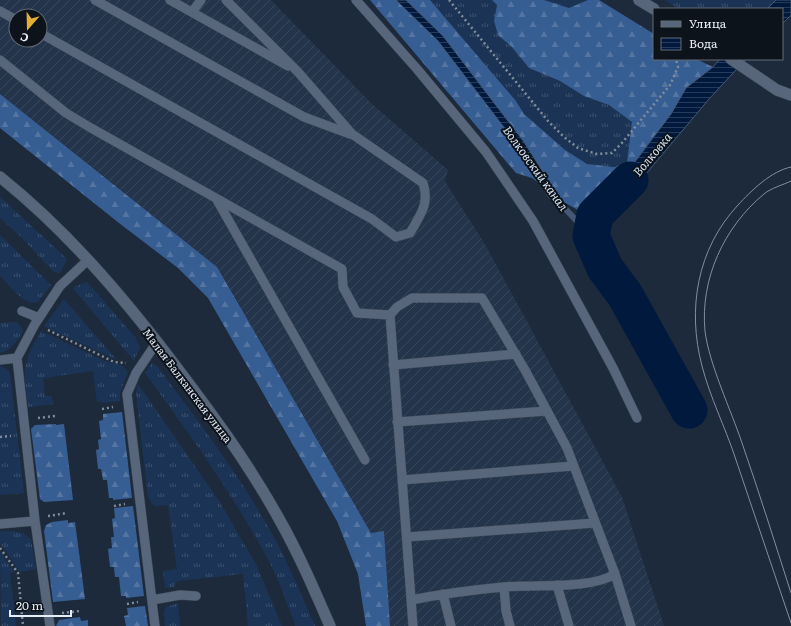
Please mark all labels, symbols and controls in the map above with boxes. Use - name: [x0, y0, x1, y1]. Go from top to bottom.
- north arrow: [8, 8, 48, 48]
- legend: [653, 8, 783, 60]
- text: Улица: [689, 14, 727, 32]
- text: С: [18, 29, 31, 47]
- text: Вода: [689, 34, 718, 52]
- water label: Волковский канал: [499, 122, 573, 215]
- water label: Волковка: [628, 128, 676, 180]
- street label: Малая Балканская улица: [140, 325, 236, 446]
- scale bar: [10, 592, 71, 618]
- text: 20 m: [16, 596, 43, 614]

